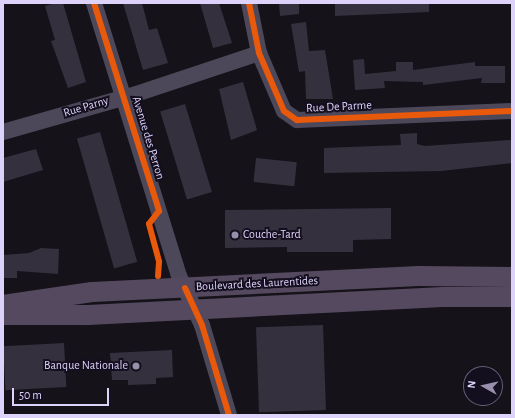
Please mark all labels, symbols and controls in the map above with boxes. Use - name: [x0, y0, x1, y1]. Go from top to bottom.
- street label: Rue Parny: [62, 93, 110, 121]
- street label: Avenue des Perron: [129, 95, 167, 181]
- street label: Rue De Parme: [306, 98, 372, 116]
- place label: Couche-Tard: [243, 228, 301, 242]
- marker: Couche-Tard: [230, 230, 240, 240]
- street label: Boulevard des Laurentides: [196, 274, 318, 294]
- place label: Banque Nationale: [44, 359, 128, 373]
- marker: Banque Nationale: [131, 361, 141, 371]
- north arrow: [463, 366, 503, 406]
- scale bar: [14, 380, 111, 406]
- text: N: [466, 380, 478, 389]
- text: 50 m: [19, 389, 42, 401]

